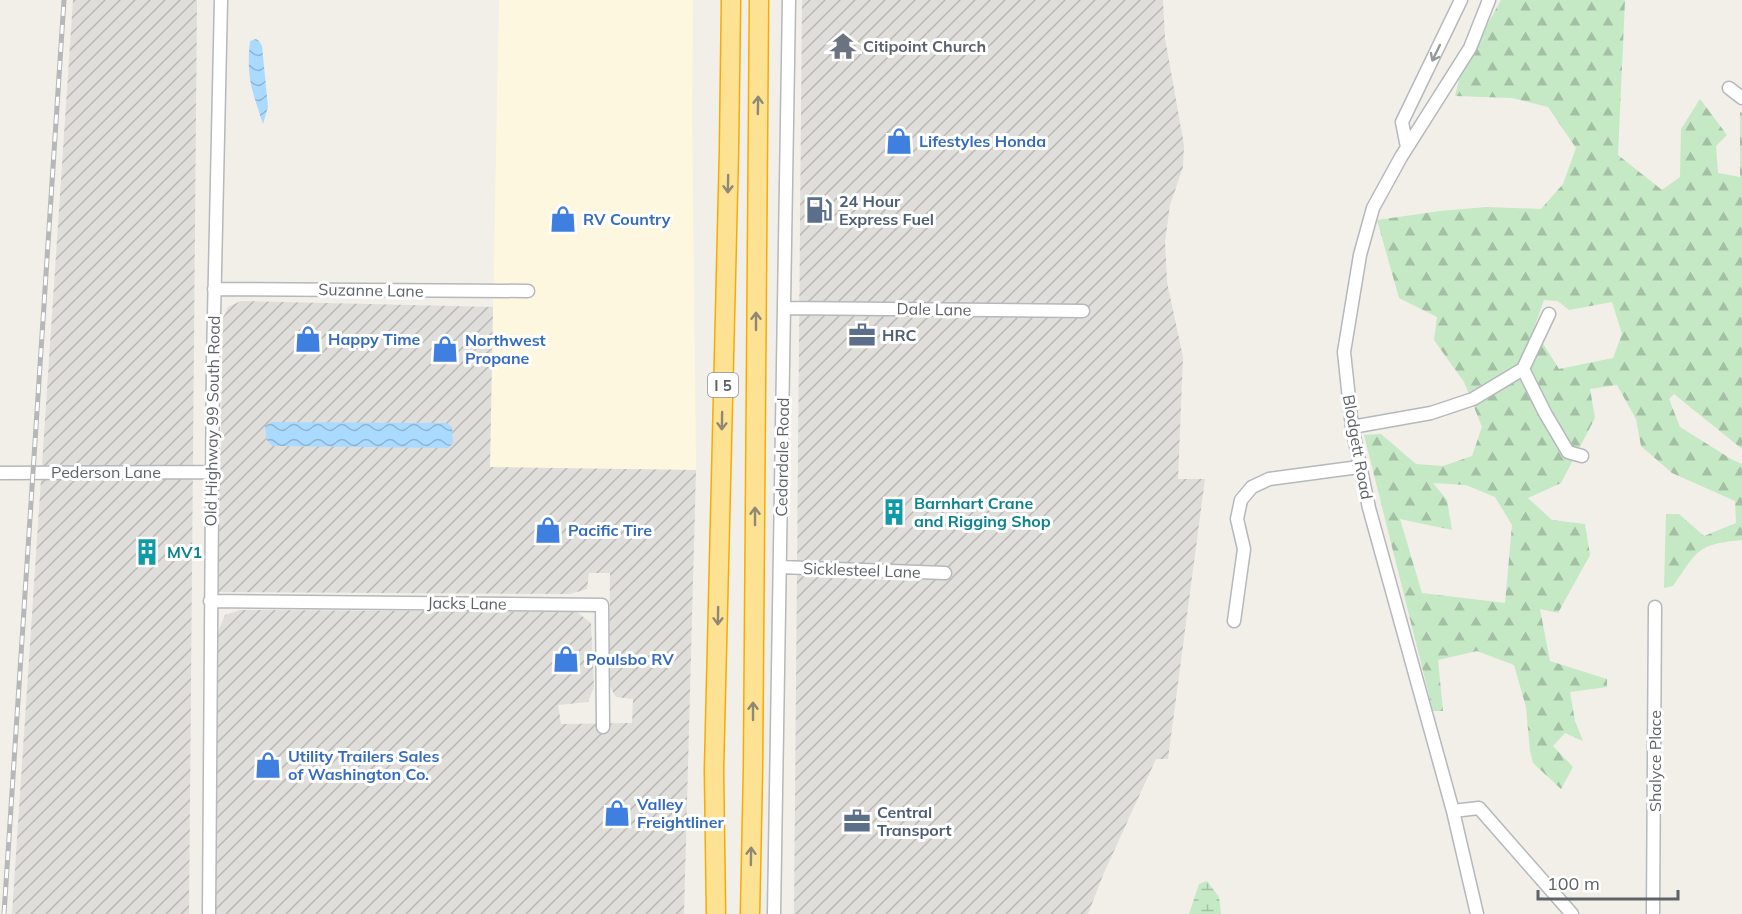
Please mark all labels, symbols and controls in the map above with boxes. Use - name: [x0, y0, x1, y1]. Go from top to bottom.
- temple icon: Citipoint Church: [828, 31, 858, 61]
- place label: Citipoint Church: [863, 36, 986, 56]
- one-way arrow: [1429, 43, 1441, 61]
- one-way arrow: [752, 95, 764, 115]
- shop icon: Lifestyles Honda: [884, 126, 914, 156]
- place label: Lifestyles Honda: [919, 131, 1046, 151]
- one-way arrow: [723, 174, 734, 194]
- place label: 24 Hour Express Fuel: [839, 191, 934, 229]
- fuel station icon: 24 Hour Express Fuel: [804, 195, 834, 225]
- shop icon: RV Country: [548, 204, 578, 234]
- place label: RV Country: [583, 209, 671, 229]
- street label: Suzanne Lane: [318, 279, 424, 301]
- street label: Dale Lane: [897, 298, 971, 320]
- one-way arrow: [750, 311, 762, 331]
- street label: Old Highway 99 South Road: [200, 315, 224, 527]
- office icon: HRC: [847, 320, 877, 350]
- shop icon: Happy Time: [293, 324, 323, 354]
- place label: HRC: [882, 325, 917, 345]
- place label: Happy Time: [328, 329, 421, 349]
- place label: Northwest Propane: [465, 330, 546, 368]
- shop icon: Northwest Propane: [430, 334, 460, 364]
- road number: I 5: [708, 373, 738, 397]
- street label: Blodgett Road: [1339, 393, 1377, 501]
- street label: Cedardale Road: [771, 397, 793, 517]
- one-way arrow: [717, 411, 728, 431]
- street label: Pederson Lane: [51, 462, 161, 482]
- place label: Barnhart Crane and Rigging Shop: [914, 493, 1051, 531]
- building icon: Barnhart Crane and Rigging Shop: [879, 497, 909, 527]
- one-way arrow: [749, 506, 761, 526]
- shop icon: Pacific Tire: [533, 515, 563, 545]
- place label: Pacific Tire: [568, 520, 652, 540]
- building icon: MV1: [132, 537, 162, 567]
- place label: MV1: [167, 542, 202, 562]
- street label: Sicklesteel Lane: [803, 558, 921, 582]
- street label: Jacks Lane: [427, 592, 507, 614]
- one-way arrow: [712, 606, 723, 626]
- shop icon: Poulsbo RV: [551, 644, 581, 674]
- place label: Poulsbo RV: [586, 649, 674, 669]
- one-way arrow: [748, 701, 759, 721]
- street label: Shalyce Place: [1645, 710, 1665, 812]
- place label: Utility Trailers Sales of Washington Co.: [288, 746, 439, 784]
- shop icon: Utility Trailers Sales of Washington Co.: [253, 750, 283, 780]
- place label: Valley Freightliner: [636, 794, 725, 832]
- shop icon: Valley Freightliner: [602, 798, 632, 828]
- place label: Central Transport: [877, 802, 952, 840]
- office icon: Central Transport: [842, 806, 872, 836]
- one-way arrow: [745, 846, 757, 866]
- scale bar: [1538, 863, 1678, 901]
- text: 100 m: [1547, 872, 1600, 895]

